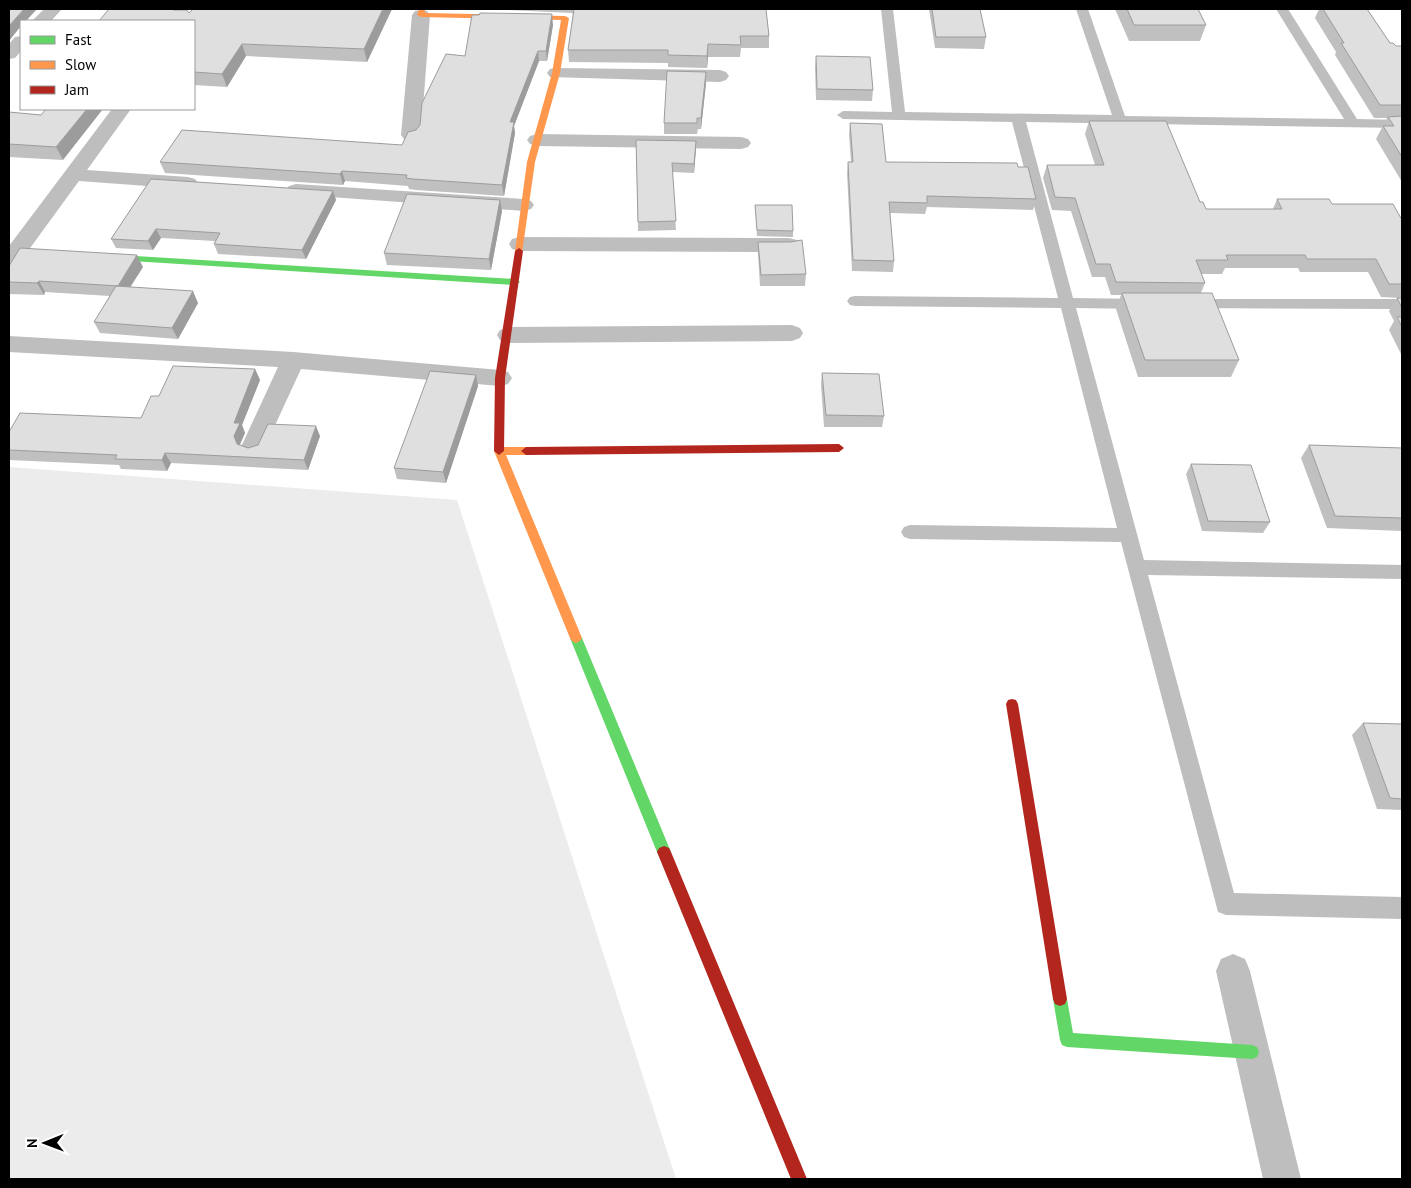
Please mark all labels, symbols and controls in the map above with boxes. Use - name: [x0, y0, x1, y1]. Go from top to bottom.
- legend: [20, 20, 195, 110]
- text: Fast: [65, 30, 92, 49]
- text: Slow: [65, 55, 96, 74]
- text: Jam: [64, 80, 89, 99]
- north arrow: [20, 1118, 70, 1168]
- text: N: [23, 1138, 41, 1148]

